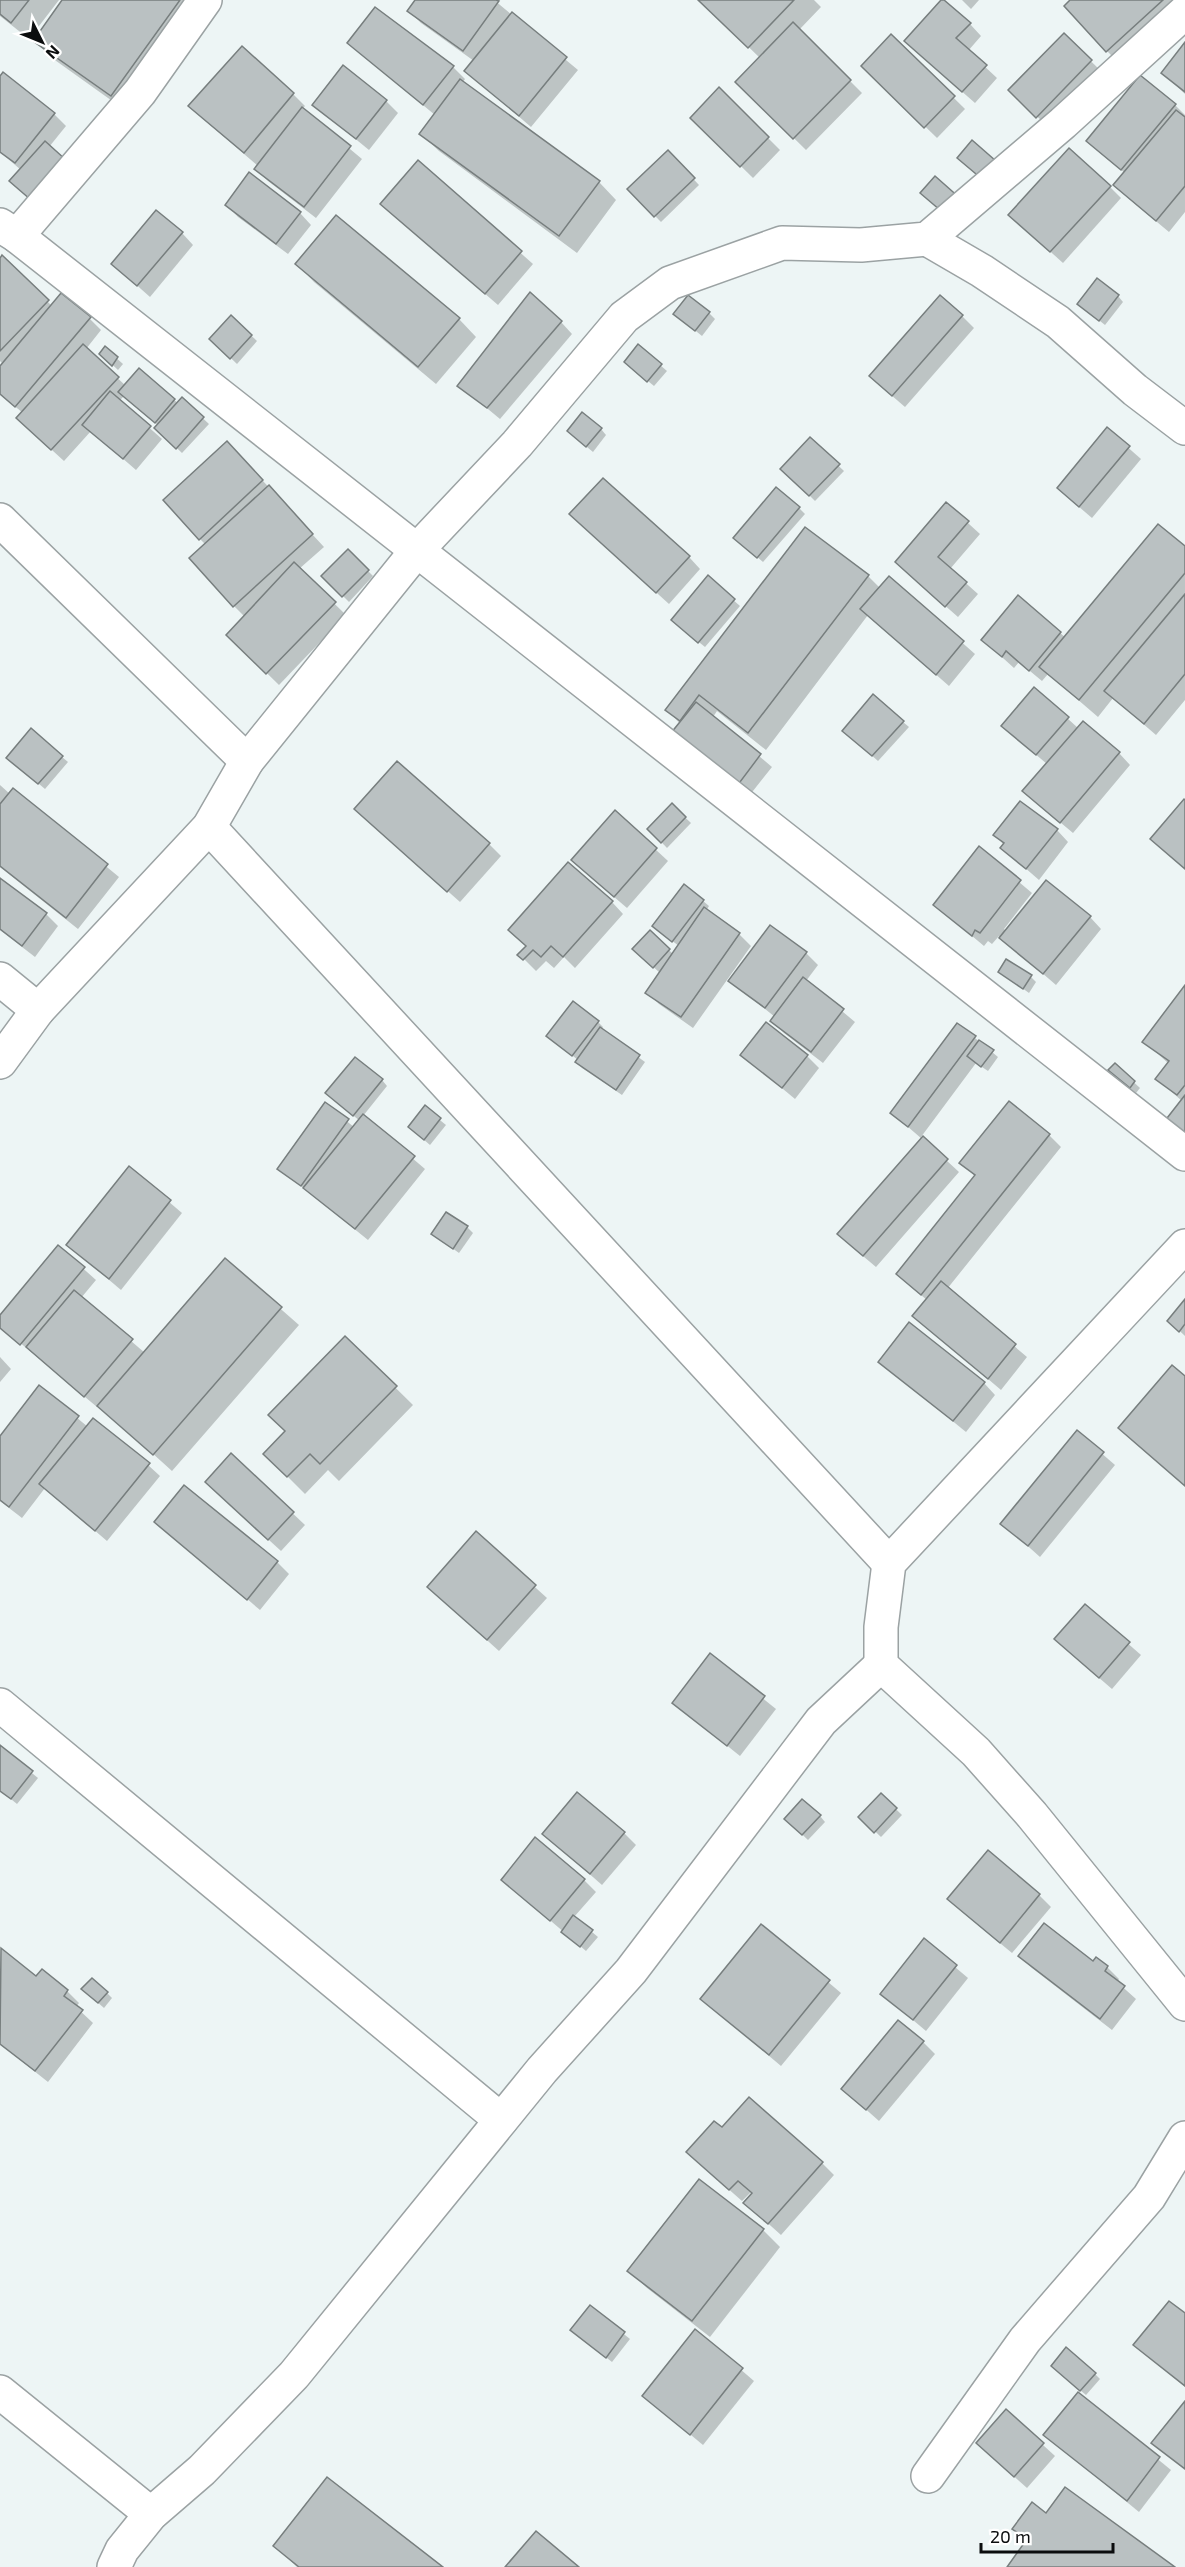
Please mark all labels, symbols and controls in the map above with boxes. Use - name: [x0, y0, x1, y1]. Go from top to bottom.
- north arrow: [12, 12, 72, 72]
- text: N: [42, 42, 64, 63]
- scale bar: [981, 2516, 1113, 2554]
- text: 20 m: [990, 2525, 1031, 2547]

